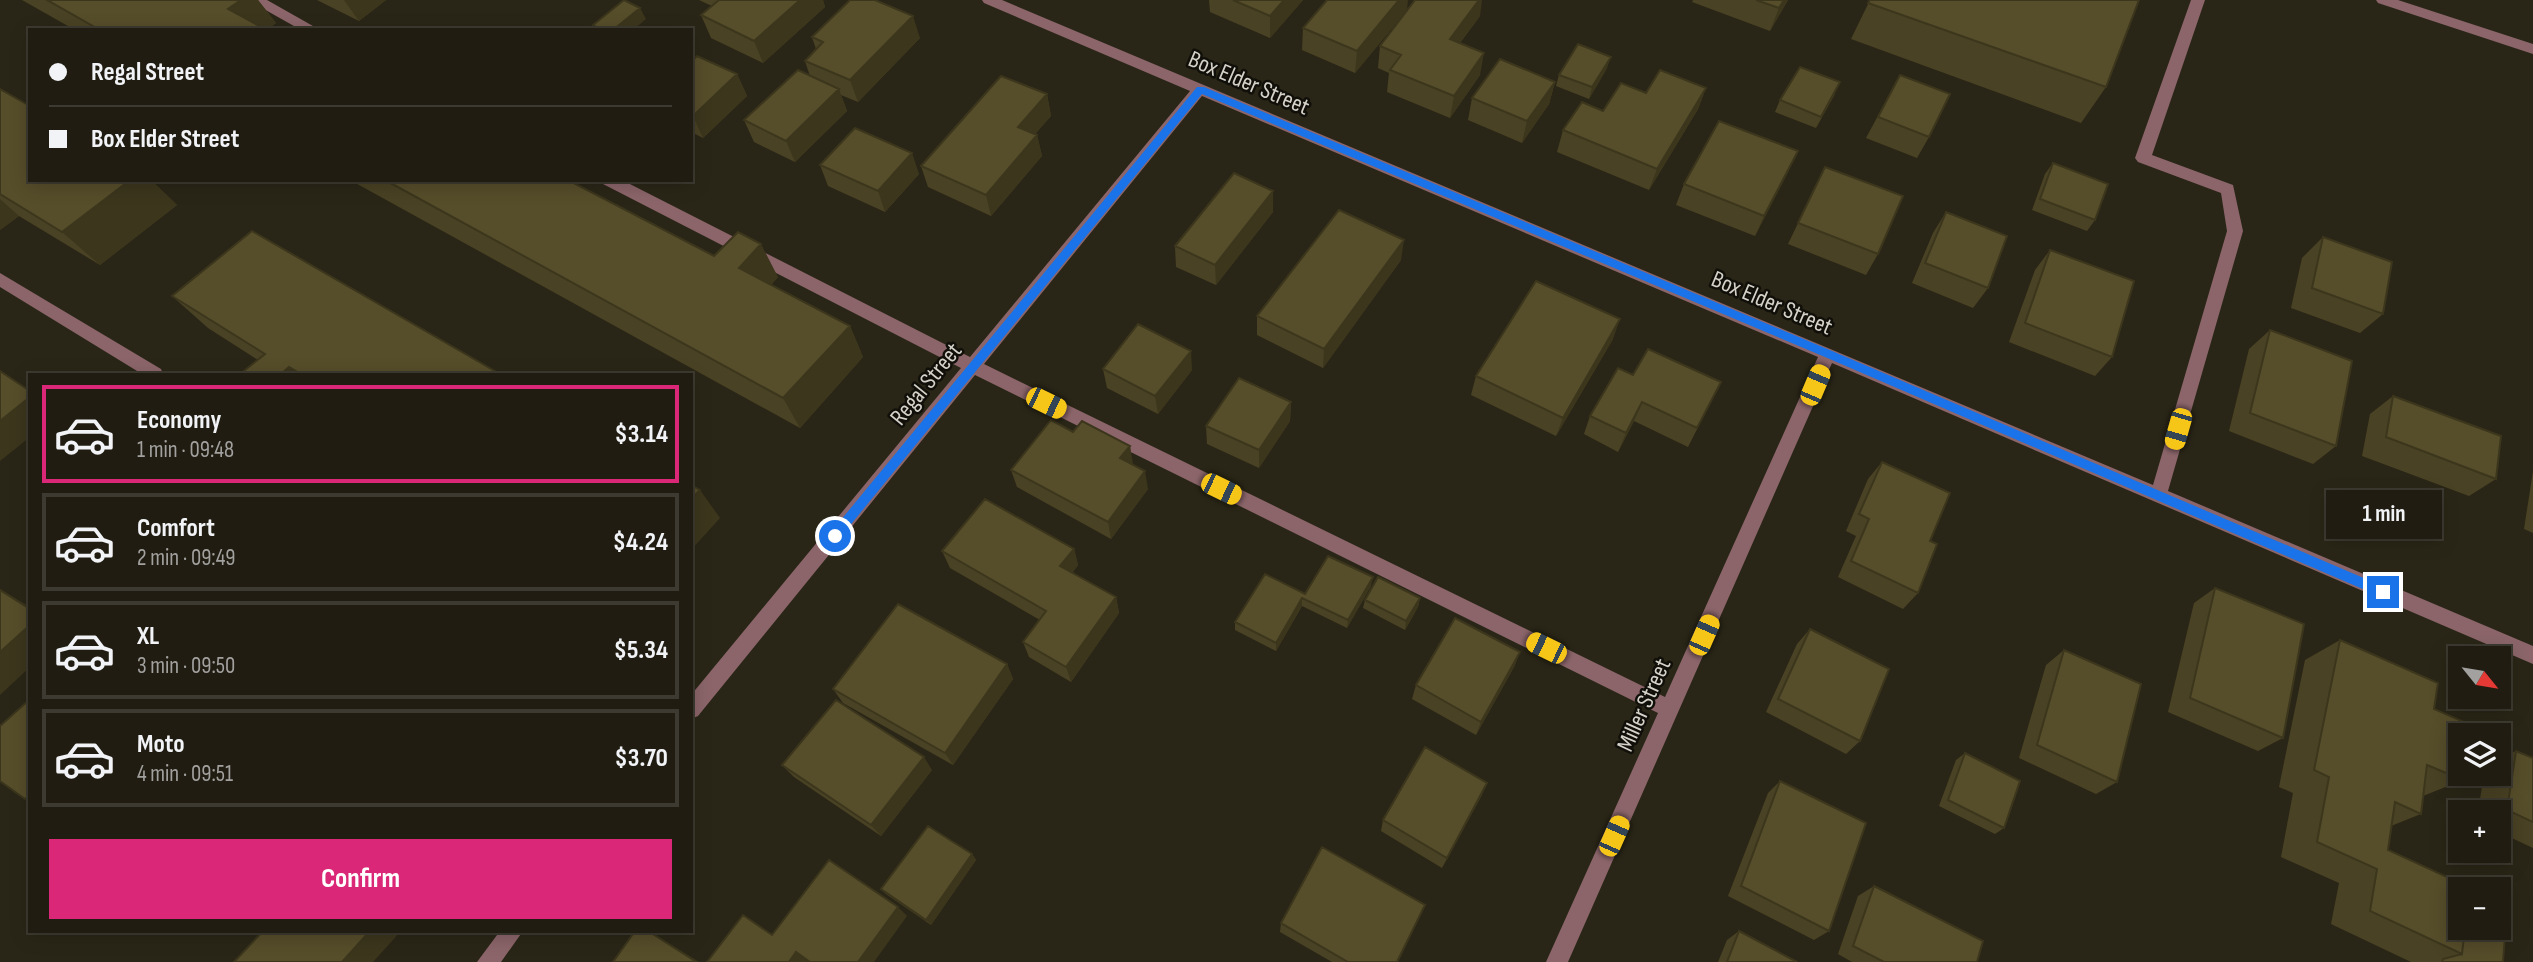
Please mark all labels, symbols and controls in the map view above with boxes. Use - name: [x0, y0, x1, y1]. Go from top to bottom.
- street label: Box Elder Street: [1184, 45, 1314, 121]
- text: Regal Street: [91, 57, 204, 88]
- text: Box Elder Street: [91, 124, 239, 155]
- street label: Box Elder Street: [1707, 265, 1837, 341]
- street label: Regal Street: [884, 337, 968, 431]
- car: [1798, 362, 1833, 408]
- car: [1023, 384, 1070, 422]
- icon: car: [53, 403, 116, 466]
- text: Economy: [137, 405, 221, 436]
- car: [2163, 406, 2194, 452]
- text: $3.14: [614, 419, 668, 450]
- text: 1 min · 09:48: [137, 436, 234, 464]
- car: [1198, 470, 1245, 508]
- callout: 1 min: [2325, 490, 2441, 540]
- text: 1 min: [2363, 500, 2405, 528]
- icon: car: [53, 511, 116, 574]
- text: Comfort: [137, 513, 215, 544]
- route start: [819, 520, 851, 552]
- text: $4.24: [613, 527, 668, 558]
- text: 2 min · 09:49: [137, 544, 236, 572]
- route end: [2367, 576, 2399, 608]
- car: [1686, 612, 1723, 658]
- icon: car: [53, 619, 116, 682]
- text: XL: [137, 621, 159, 652]
- car: [1523, 629, 1570, 667]
- text: $5.34: [614, 635, 668, 666]
- north arrow: [2448, 646, 2511, 709]
- map controls: [2448, 646, 2511, 940]
- text: 3 min · 09:50: [137, 652, 235, 680]
- street label: Miller Street: [1611, 654, 1677, 756]
- button: layers: [2448, 723, 2511, 786]
- icon: car: [53, 727, 116, 790]
- text: Moto: [137, 729, 185, 760]
- text: $3.70: [615, 743, 668, 774]
- text: 4 min · 09:51: [137, 760, 233, 788]
- button: +: [2448, 800, 2511, 863]
- car: [1596, 813, 1633, 859]
- button: Confirm: [49, 839, 672, 919]
- button: −: [2448, 877, 2511, 940]

